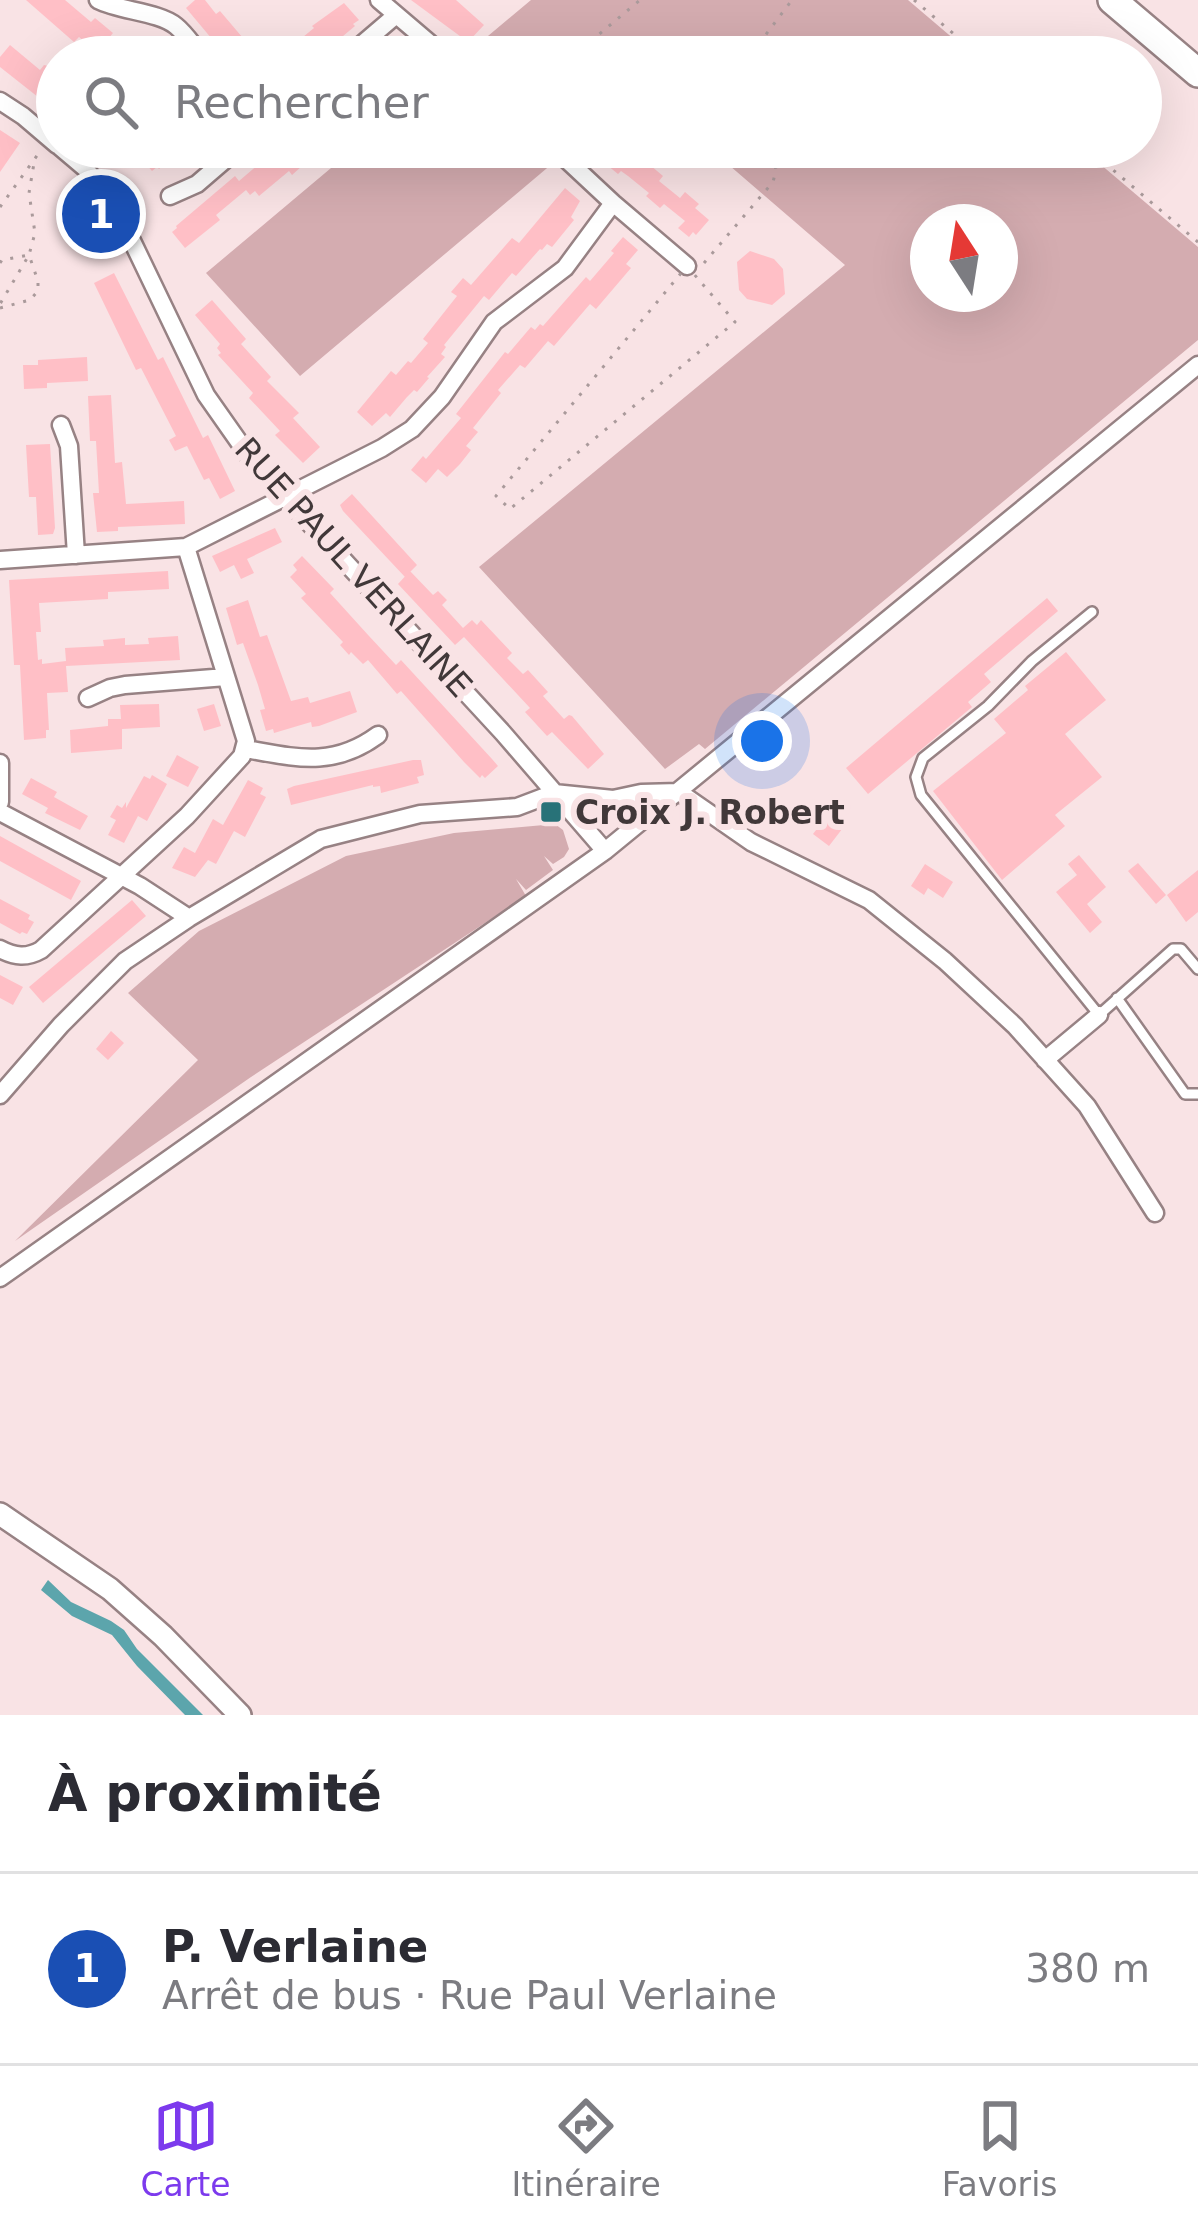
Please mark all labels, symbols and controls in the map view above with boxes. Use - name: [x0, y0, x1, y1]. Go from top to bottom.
- search box: [36, 36, 1162, 168]
- icon: search: [78, 69, 144, 135]
- text: Rechercher: [174, 76, 429, 129]
- pin: 1: [62, 169, 140, 259]
- north arrow: [910, 204, 1018, 312]
- street label: RUE PAUL VERLAINE: [227, 430, 480, 705]
- your location: [732, 711, 792, 771]
- place label: Croix J. Robert: [575, 793, 845, 832]
- marker: Croix J. Robert: [538, 799, 564, 825]
- text: À proximité: [48, 1764, 382, 1823]
- text: P. Verlaine: [162, 1920, 428, 1973]
- text: 1: [73, 1946, 101, 1991]
- text: 380 m: [1025, 1946, 1150, 1991]
- text: Arrêt de bus · Rue Paul Verlaine: [162, 1973, 777, 2018]
- tab: Carte: [140, 2093, 231, 2204]
- tab: Itinéraire: [512, 2093, 661, 2204]
- tab: Favoris: [942, 2093, 1058, 2204]

